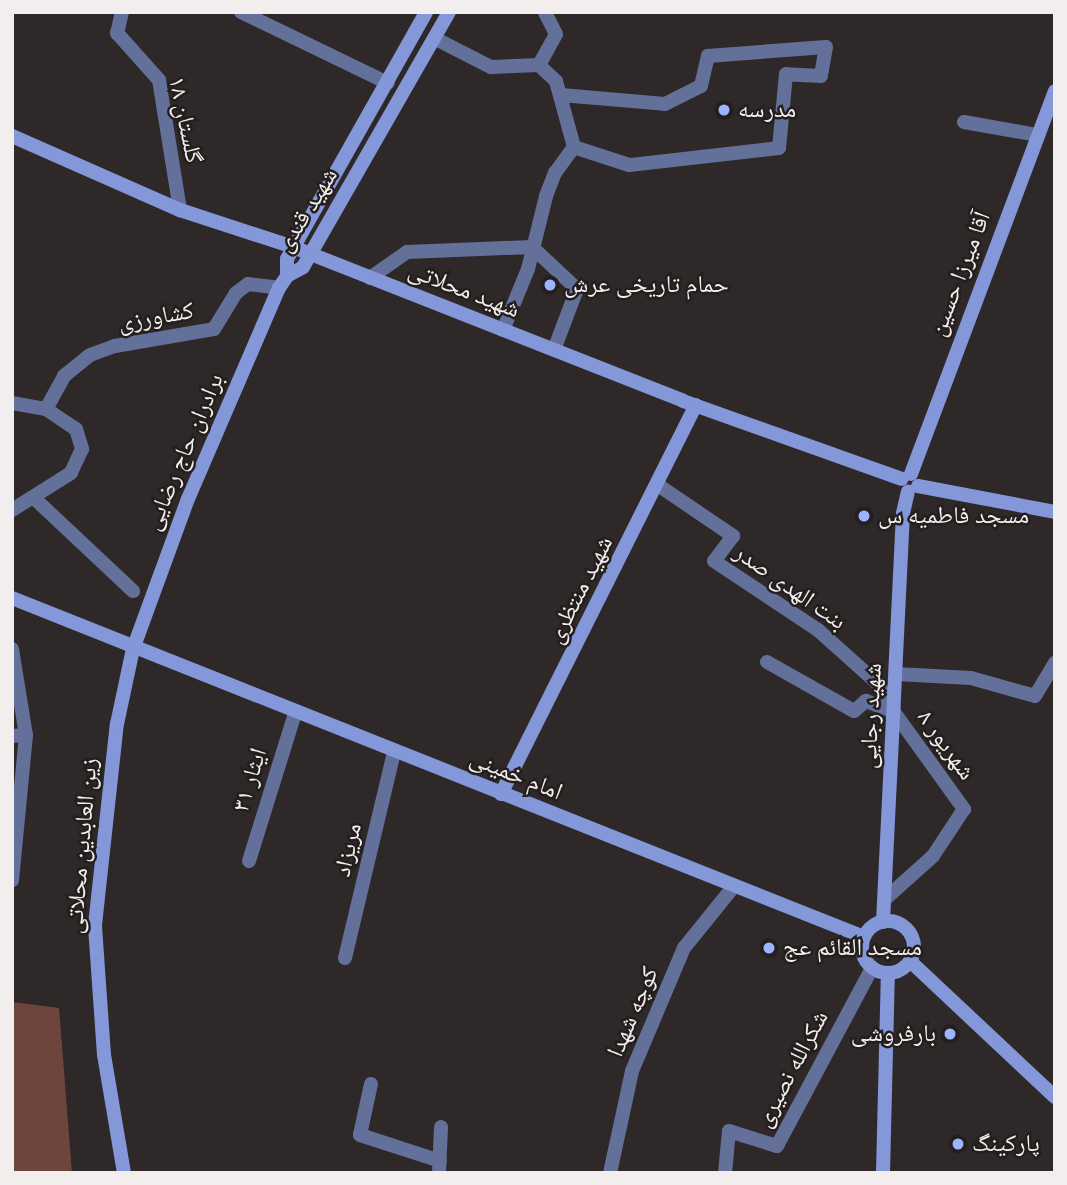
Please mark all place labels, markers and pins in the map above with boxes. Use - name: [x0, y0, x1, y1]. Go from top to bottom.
- place label: مدرسه: [738, 96, 796, 124]
- marker: مدرسه: [716, 102, 732, 118]
- place label: حمام تاریخی عرش: [564, 271, 729, 299]
- marker: حمام تاریخی عرش: [542, 277, 558, 293]
- place label: مسجد فاطمیه س: [878, 502, 1029, 530]
- marker: مسجد فاطمیه س: [856, 508, 872, 524]
- place label: مسجد القائم عج: [783, 934, 922, 962]
- marker: مسجد القائم عج: [761, 940, 777, 956]
- place label: بارفروشی: [851, 1020, 936, 1048]
- marker: بارفروشی: [942, 1026, 958, 1042]
- place label: پارکینگ: [972, 1130, 1040, 1158]
- marker: پارکینگ: [950, 1136, 966, 1152]

